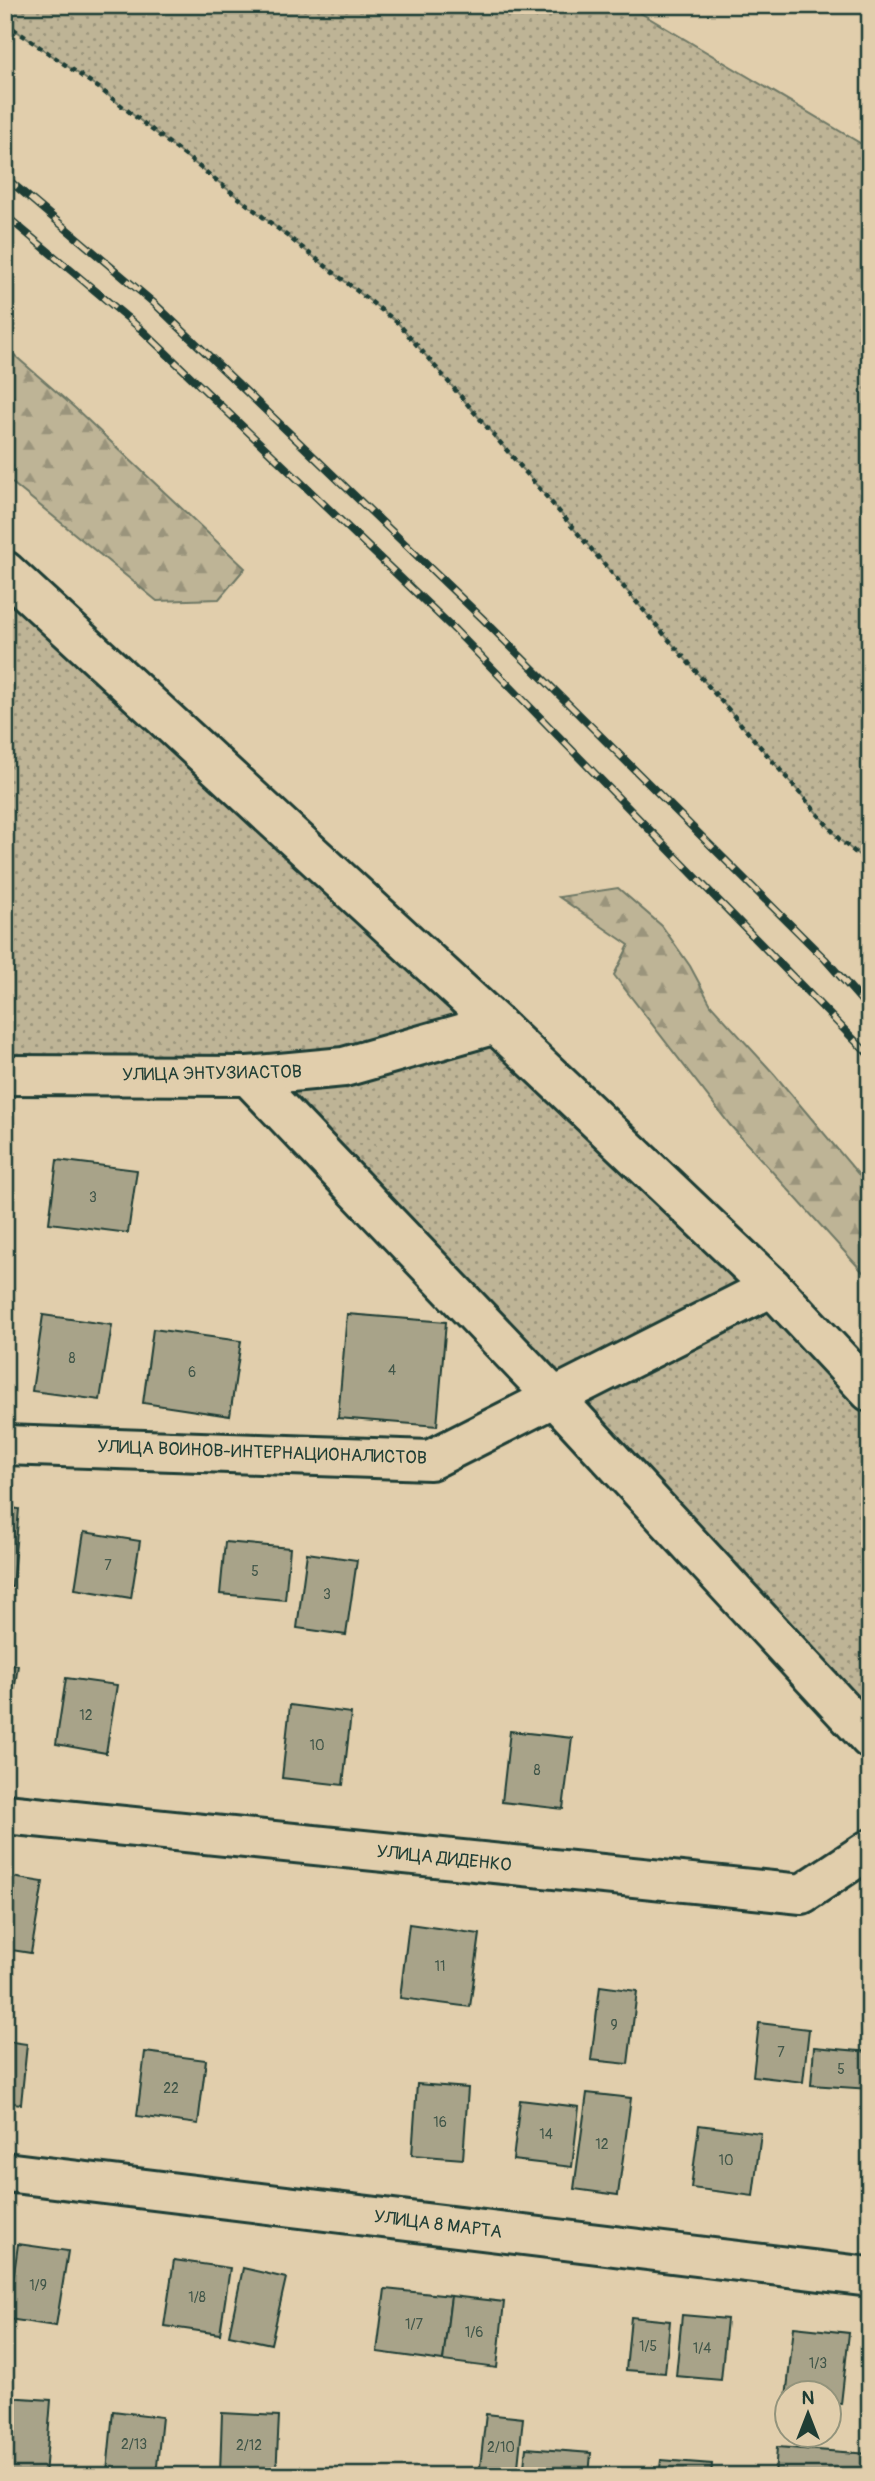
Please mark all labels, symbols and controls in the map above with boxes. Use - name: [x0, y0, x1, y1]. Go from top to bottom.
- street label: УЛИЦА ЭНТУЗИАСТОВ: [122, 1060, 302, 1087]
- house number: 3: [89, 1189, 97, 1206]
- house number: 8: [68, 1350, 76, 1367]
- house number: 4: [388, 1362, 396, 1379]
- house number: 6: [188, 1364, 196, 1381]
- street label: УЛИЦА ВОИНОВ-ИНТЕРНАЦИОНАЛИСТОВ: [97, 1435, 427, 1470]
- house number: 7: [104, 1557, 112, 1574]
- house number: 5: [251, 1563, 259, 1580]
- house number: 3: [323, 1586, 331, 1603]
- house number: 12: [79, 1707, 93, 1724]
- house number: 10: [309, 1737, 325, 1754]
- house number: 8: [533, 1762, 541, 1779]
- street label: УЛИЦА ДИДЕНКО: [375, 1840, 513, 1877]
- house number: 11: [435, 1958, 445, 1975]
- house number: 9: [610, 2017, 618, 2034]
- house number: 7: [777, 2044, 785, 2061]
- house number: 5: [837, 2061, 845, 2078]
- house number: 22: [163, 2080, 179, 2097]
- house number: 16: [433, 2114, 447, 2131]
- house number: 14: [539, 2126, 553, 2143]
- house number: 12: [595, 2136, 609, 2153]
- house number: 10: [718, 2152, 734, 2169]
- street label: УЛИЦА 8 МАРТА: [373, 2205, 504, 2244]
- house number: 1/9: [29, 2277, 47, 2294]
- house number: 1/8: [188, 2289, 206, 2306]
- house number: 1/7: [405, 2316, 424, 2333]
- house number: 1/6: [465, 2324, 483, 2341]
- house number: 1/5: [639, 2338, 657, 2355]
- house number: 1/4: [693, 2340, 711, 2357]
- house number: 1/3: [809, 2355, 827, 2372]
- north arrow: [774, 2380, 844, 2450]
- text: N: [802, 2386, 815, 2410]
- house number: 2/13: [121, 2436, 147, 2453]
- house number: 2/12: [236, 2437, 262, 2454]
- house number: 2/10: [487, 2439, 515, 2456]

